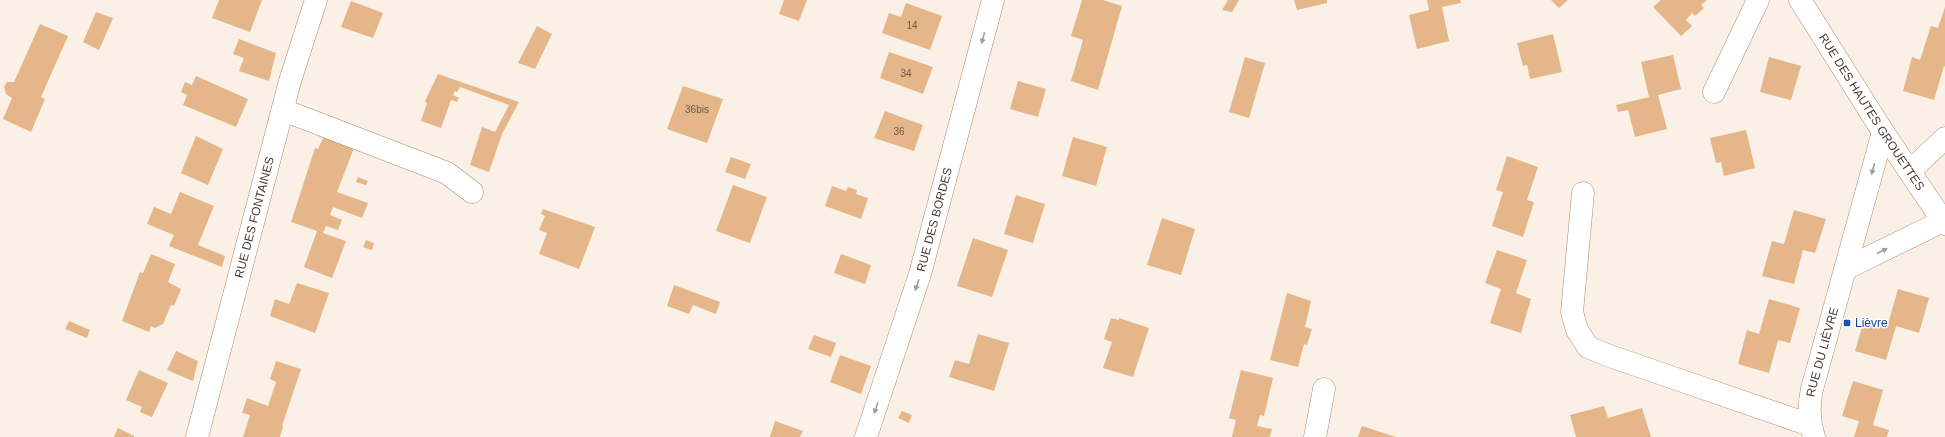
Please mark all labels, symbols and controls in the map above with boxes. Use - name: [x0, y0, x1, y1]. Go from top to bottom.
- house number: 14: [906, 20, 918, 31]
- street label: RUE DES HAUTES GROUETTES: [1816, 31, 1927, 193]
- one-way arrow: [980, 32, 986, 44]
- house number: 34: [900, 68, 912, 79]
- house number: 36bis: [685, 104, 709, 115]
- house number: 36: [893, 126, 905, 137]
- street label: RUE DES FONTAINES: [232, 155, 277, 279]
- one-way arrow: [1870, 164, 1876, 176]
- street label: RUE DES BORDES: [914, 166, 955, 273]
- one-way arrow: [1876, 248, 1887, 254]
- one-way arrow: [914, 279, 920, 291]
- street label: RUE DU LIÈVRE: [1804, 306, 1841, 398]
- place label: Lièvre: [1855, 316, 1888, 330]
- marker: Lièvre: [1842, 318, 1852, 328]
- one-way arrow: [873, 403, 879, 415]

